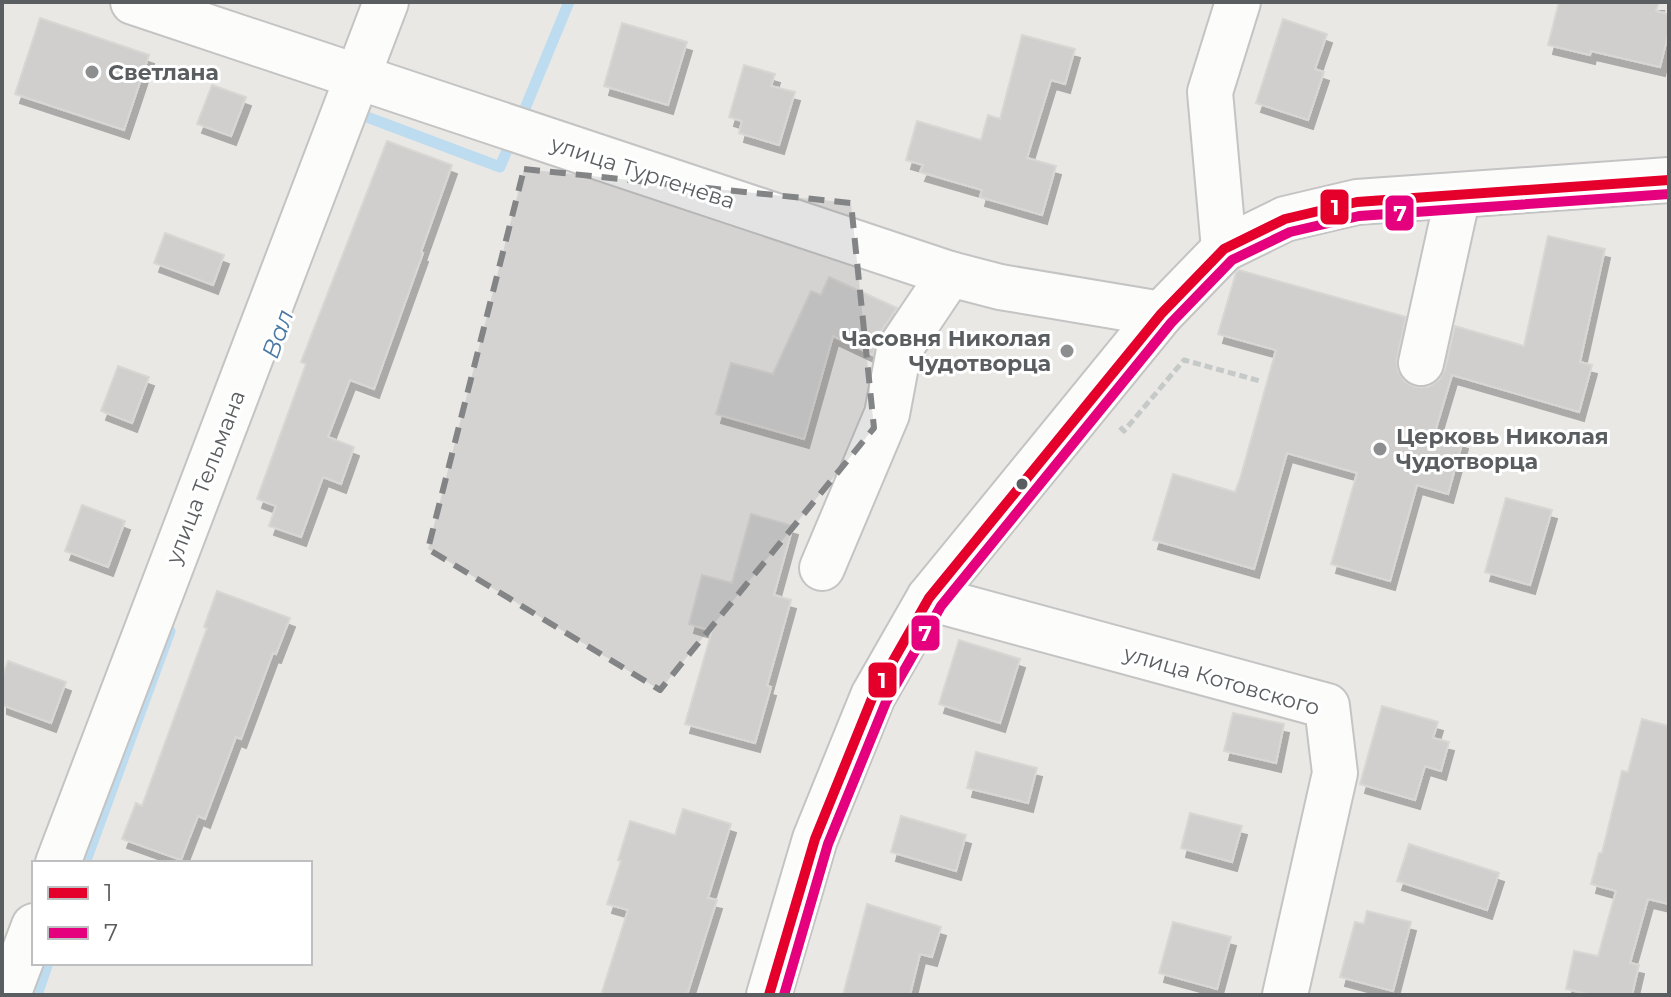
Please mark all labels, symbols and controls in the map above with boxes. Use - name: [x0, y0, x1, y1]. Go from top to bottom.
- place label: Светлана: [108, 59, 219, 86]
- marker: Светлана: [83, 63, 101, 81]
- street label: улица Тургенева: [546, 130, 738, 215]
- line badge: 1: [1319, 188, 1350, 226]
- text: 1: [1331, 194, 1339, 221]
- line badge: 7: [1384, 194, 1415, 232]
- text: 7: [1393, 200, 1407, 227]
- water label: Вал: [255, 305, 300, 362]
- place label: Часовня Николая Чудотворца: [842, 325, 1051, 377]
- marker: Часовня Николая Чудотворца: [1058, 342, 1076, 360]
- street label: улица Тельмана: [160, 387, 251, 569]
- place label: Церковь Николая Чудотворца: [1396, 423, 1609, 475]
- marker: Церковь Николая Чудотворца: [1371, 440, 1389, 458]
- unlabelled marker: [1014, 476, 1030, 492]
- line badge: 7: [910, 614, 941, 652]
- text: 7: [918, 620, 932, 647]
- street label: улица Котовского: [1120, 639, 1323, 721]
- line badge: 1: [867, 661, 898, 699]
- text: 1: [878, 667, 886, 694]
- legend: [32, 861, 312, 965]
- text: 1: [104, 878, 113, 907]
- text: 7: [104, 918, 118, 947]

